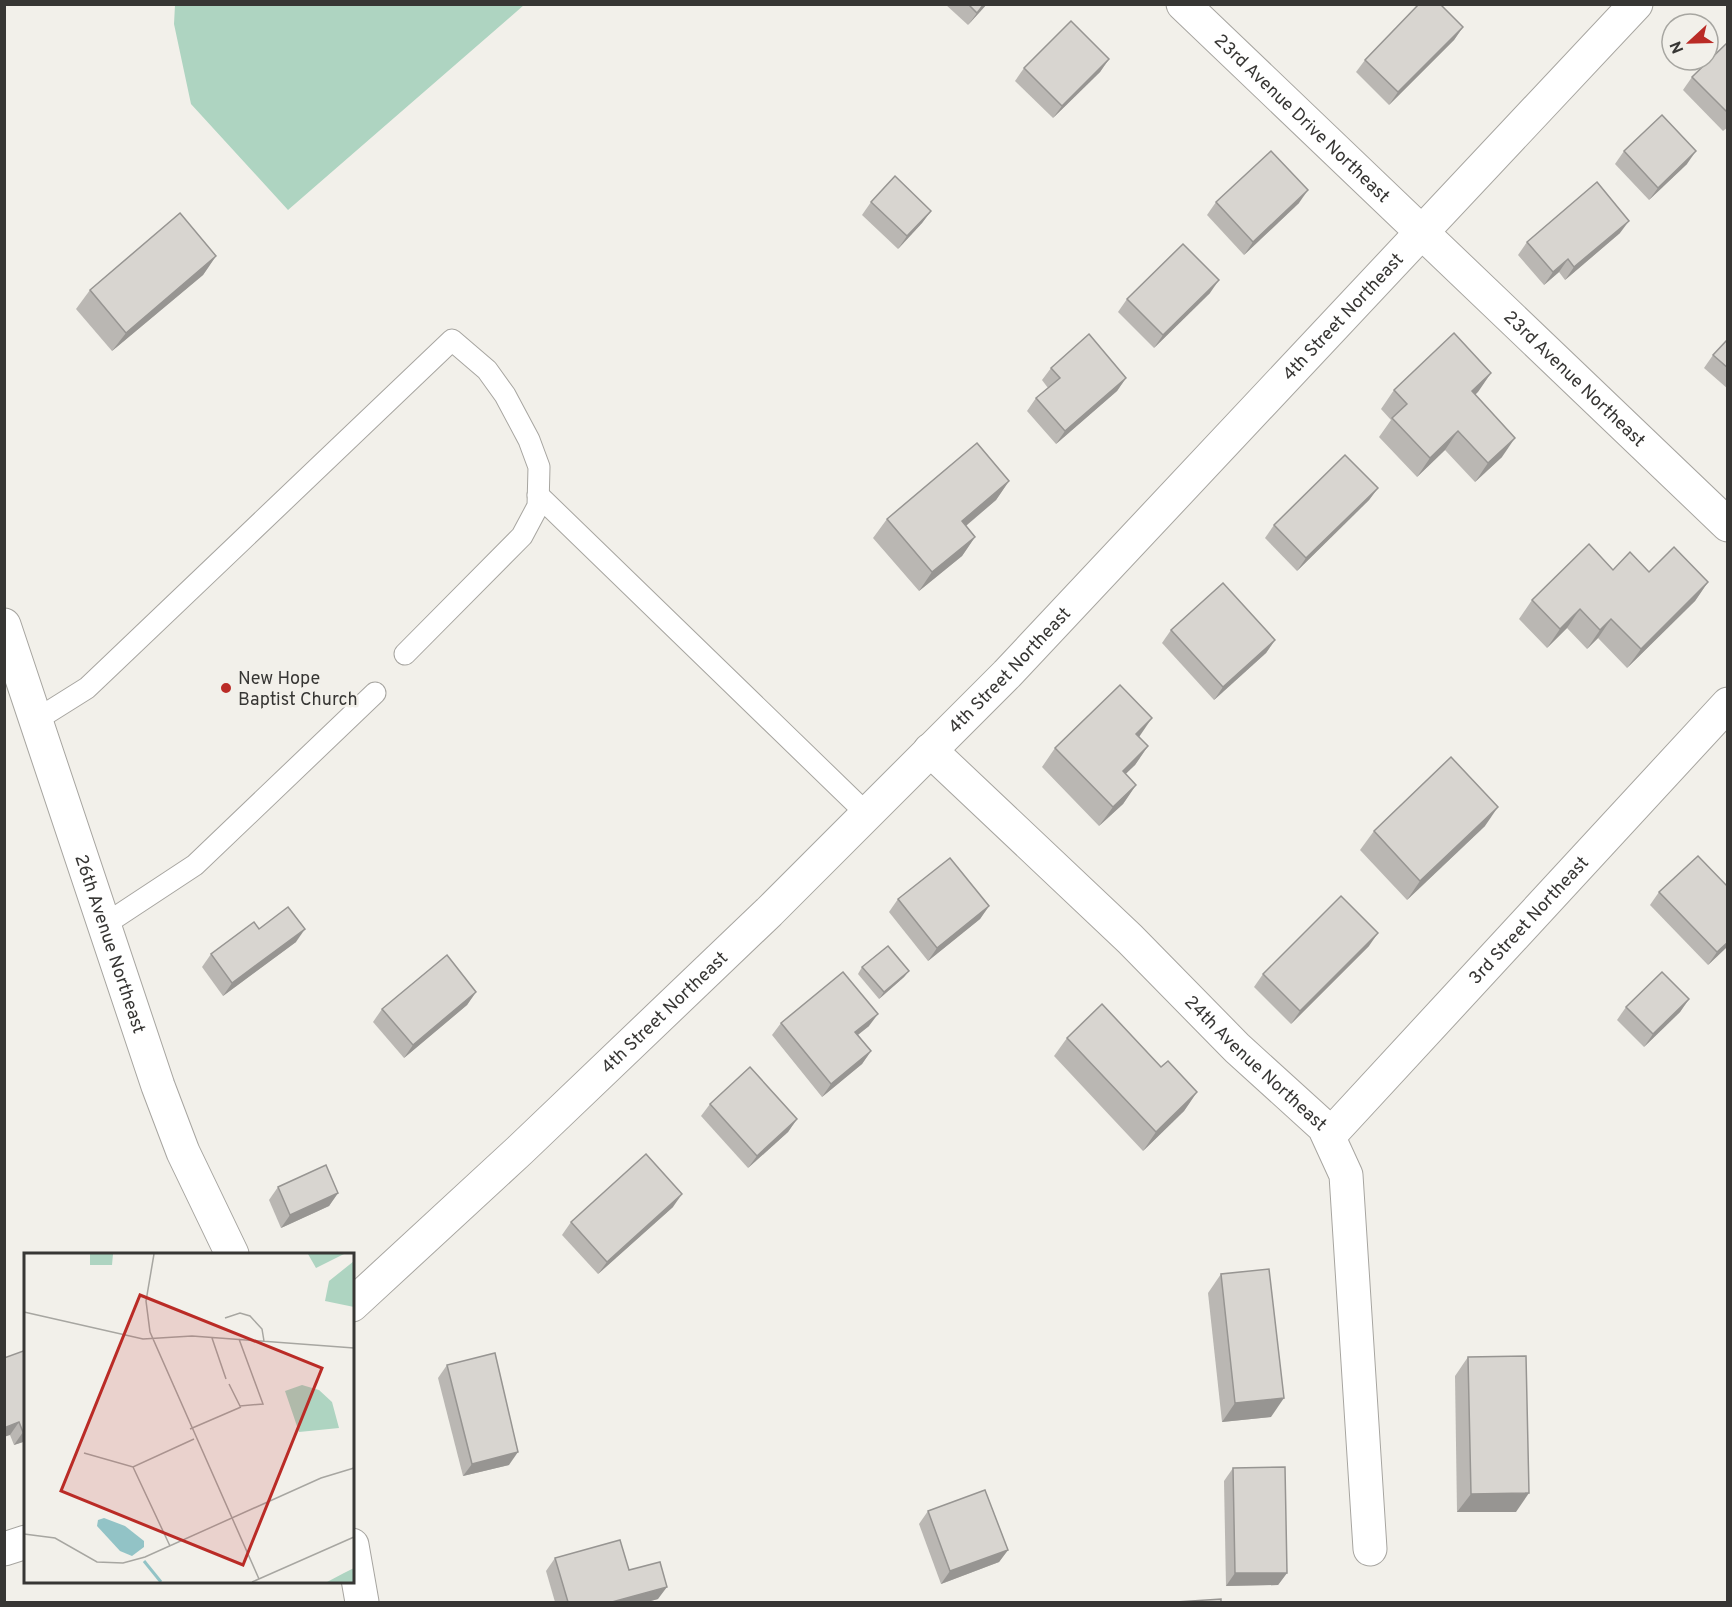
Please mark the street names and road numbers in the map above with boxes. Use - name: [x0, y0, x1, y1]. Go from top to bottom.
- street label: 23rd Avenue Drive Northeast: [1209, 30, 1394, 208]
- street label: 4th Street Northeast: [1278, 249, 1409, 386]
- street label: 23rd Avenue Northeast: [1498, 306, 1649, 453]
- street label: 4th Street Northeast: [944, 603, 1077, 739]
- street label: 26th Avenue Northeast: [68, 852, 150, 1037]
- street label: 3rd Street Northeast: [1465, 852, 1595, 990]
- street label: 4th Street Northeast: [597, 947, 733, 1079]
- street label: 24th Avenue Northeast: [1179, 991, 1331, 1137]

